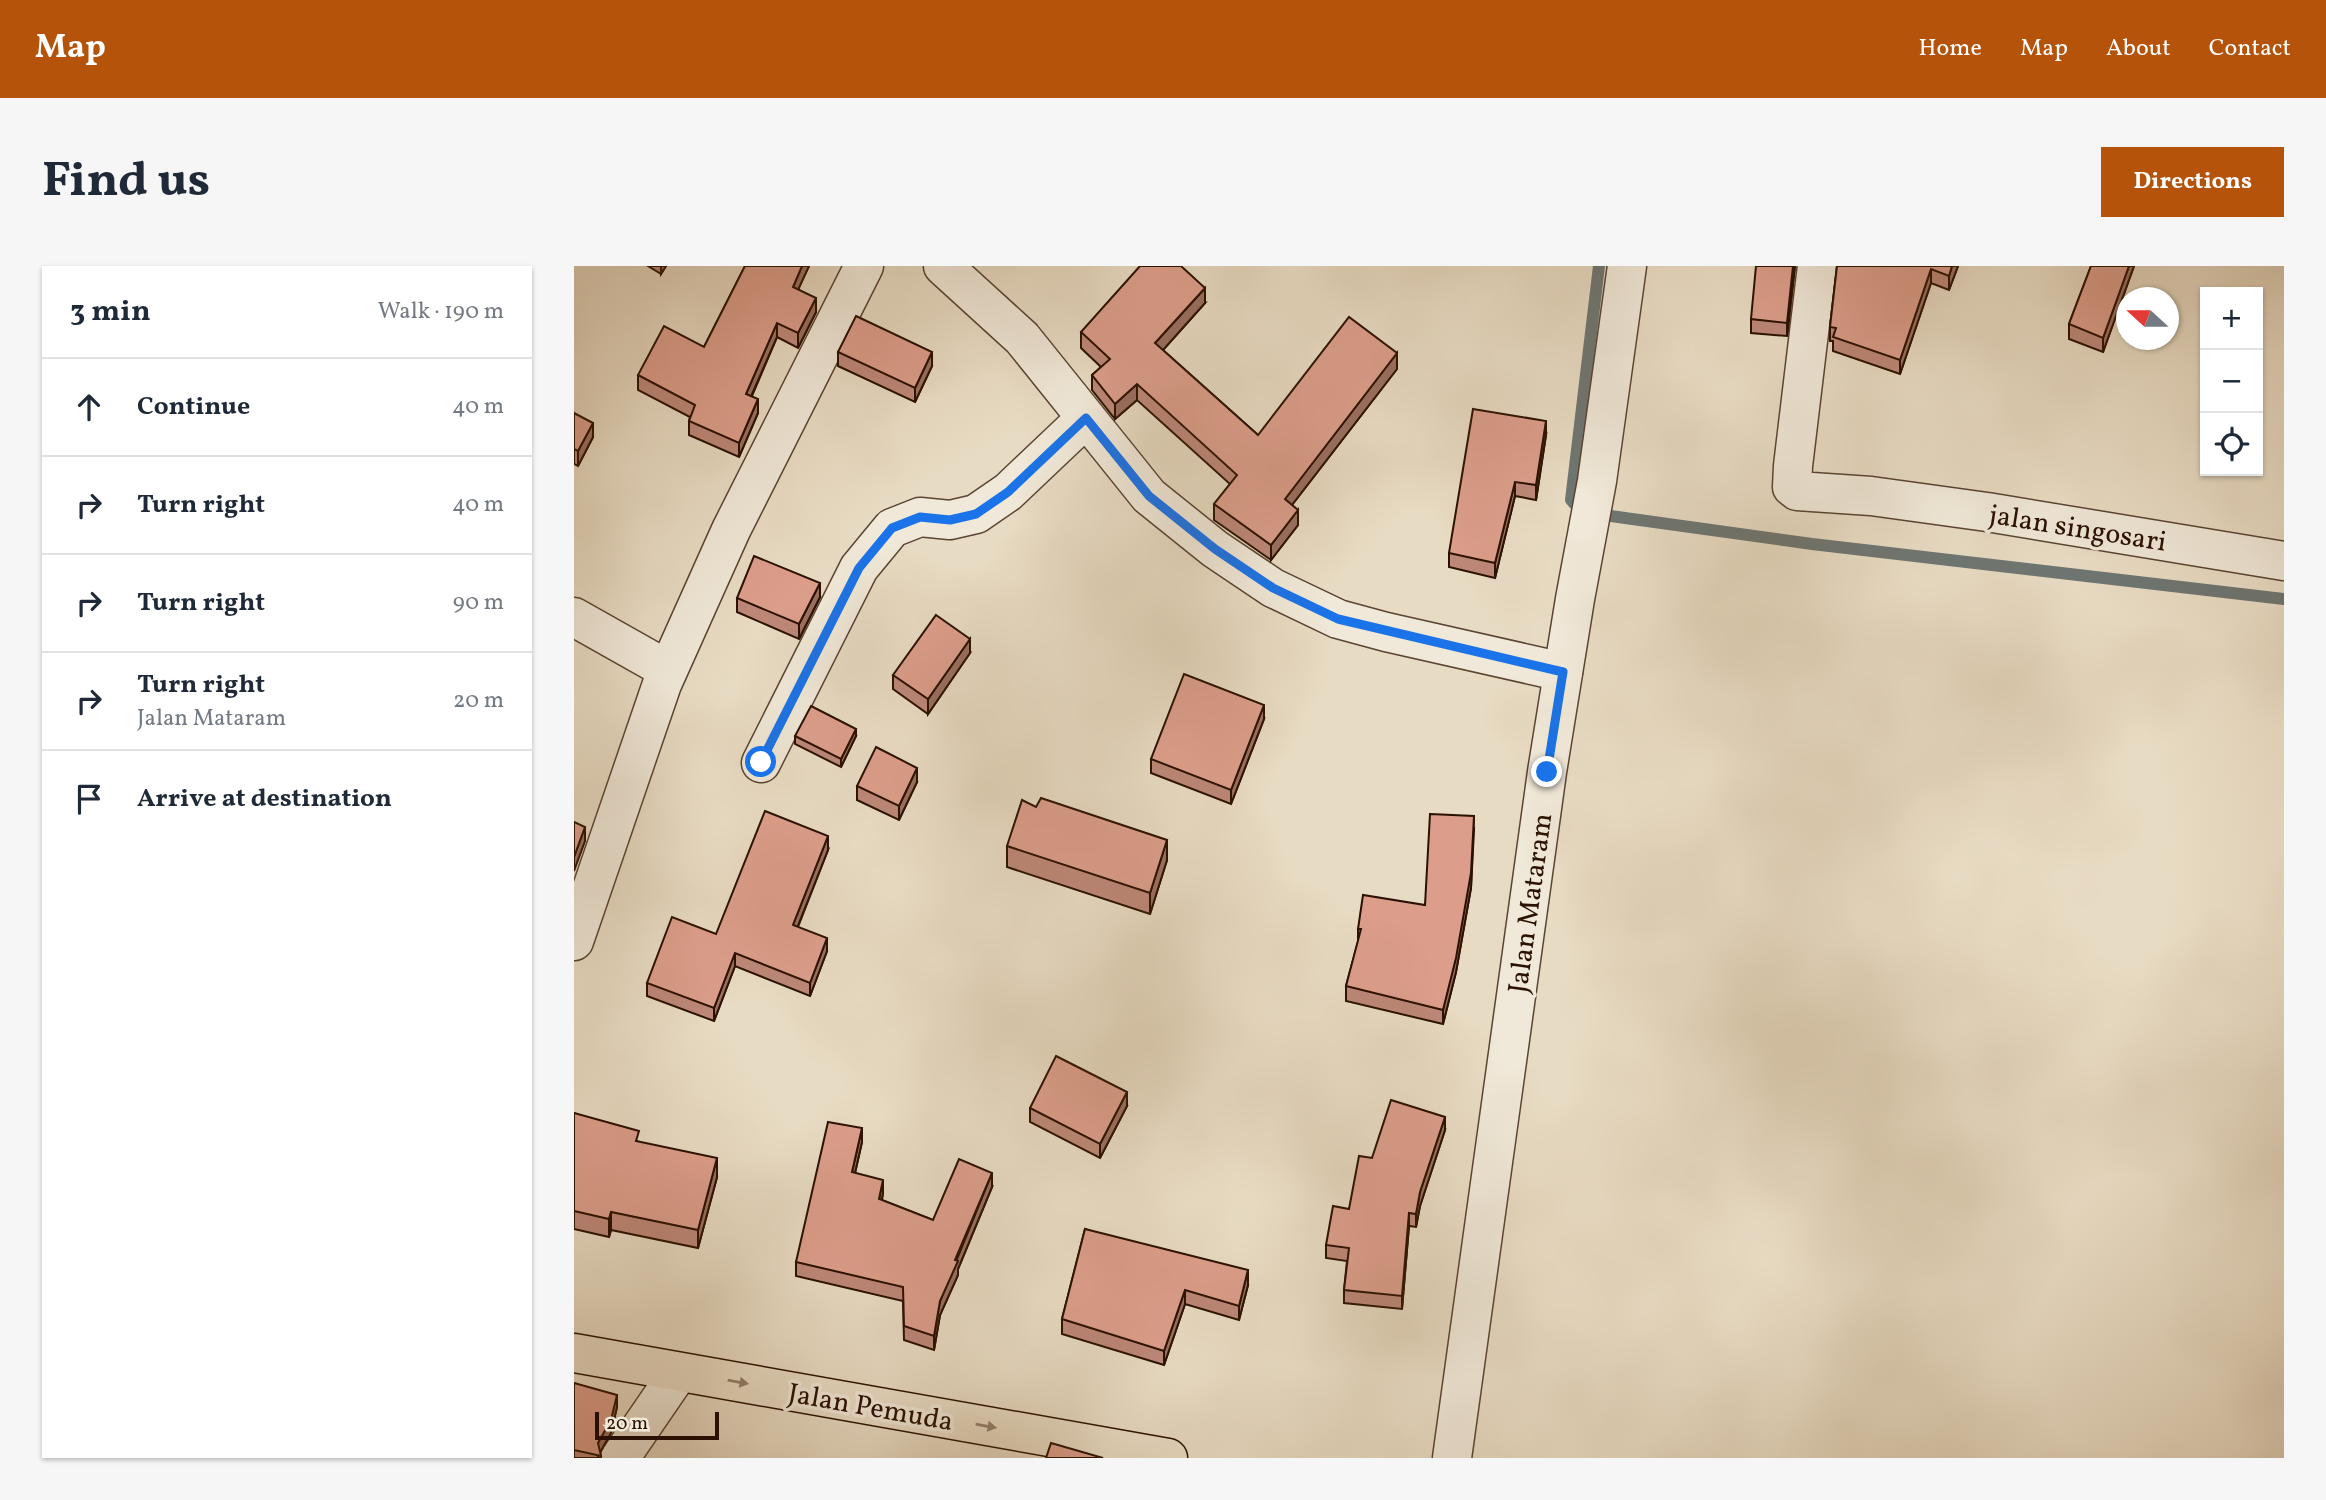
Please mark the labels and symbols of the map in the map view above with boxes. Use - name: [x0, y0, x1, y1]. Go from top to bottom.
- north arrow: [2116, 287, 2179, 350]
- street label: jalan singosari: [1986, 496, 2169, 563]
- route start: [745, 746, 776, 777]
- route end: [1531, 756, 1562, 787]
- street label: Jalan Mataram: [1500, 811, 1563, 996]
- street label: Jalan Pemuda: [785, 1375, 956, 1442]
- one-way arrow: [727, 1377, 749, 1388]
- scale bar: [595, 1409, 719, 1441]
- one-way arrow: [975, 1421, 997, 1432]

